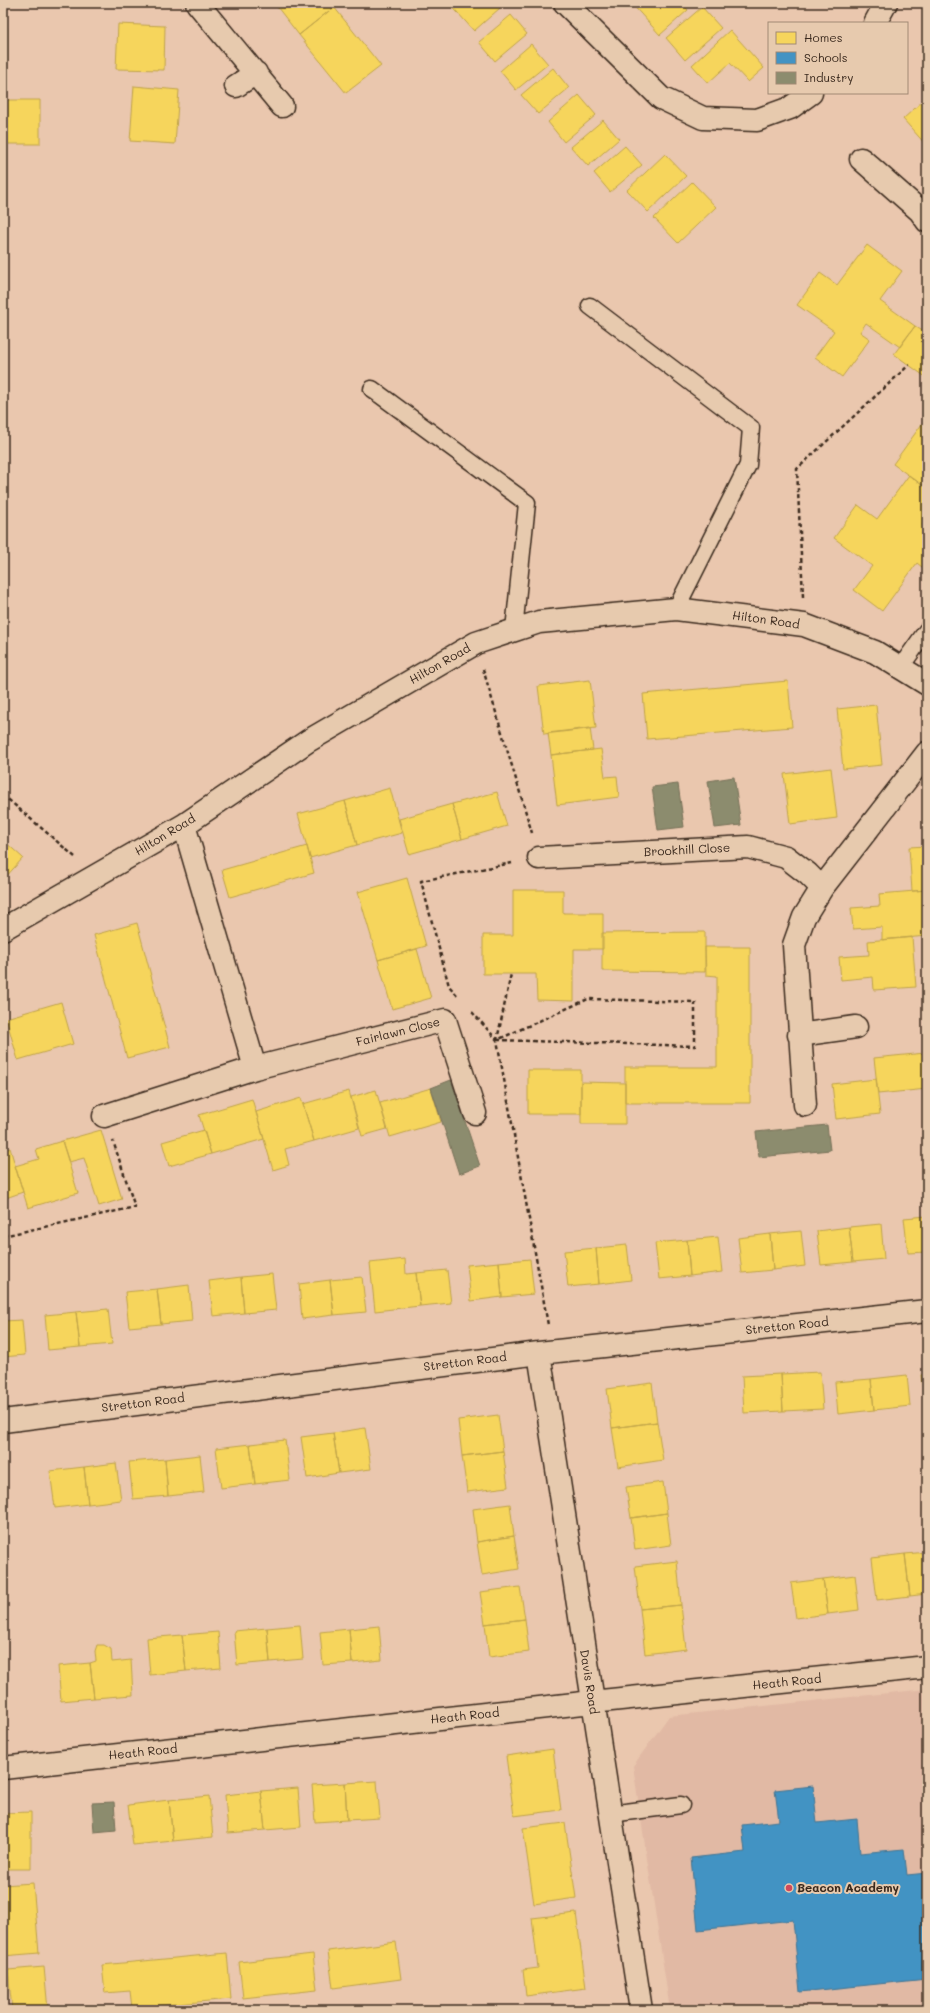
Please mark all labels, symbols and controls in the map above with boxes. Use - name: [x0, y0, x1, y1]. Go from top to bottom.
- legend: [768, 22, 908, 94]
- text: Homes: [804, 29, 843, 45]
- text: Schools: [804, 49, 848, 65]
- text: Industry: [804, 69, 853, 85]
- street label: Hilton Road: [731, 606, 801, 632]
- street label: Hilton Road: [406, 639, 473, 687]
- street label: Hilton Road: [131, 810, 198, 859]
- street label: Brookhill Close: [643, 839, 730, 859]
- street label: Fairlawn Close: [354, 1013, 441, 1049]
- street label: Stretton Road: [745, 1313, 830, 1337]
- street label: Stretton Road: [422, 1348, 508, 1374]
- street label: Stretton Road: [100, 1389, 186, 1415]
- street label: Davis Road: [577, 1648, 603, 1716]
- street label: Heath Road: [752, 1669, 823, 1693]
- street label: Heath Road: [430, 1703, 501, 1727]
- street label: Heath Road: [108, 1739, 179, 1763]
- place label: Beacon Academy: [797, 1879, 899, 1895]
- marker: Beacon Academy: [784, 1883, 794, 1893]

